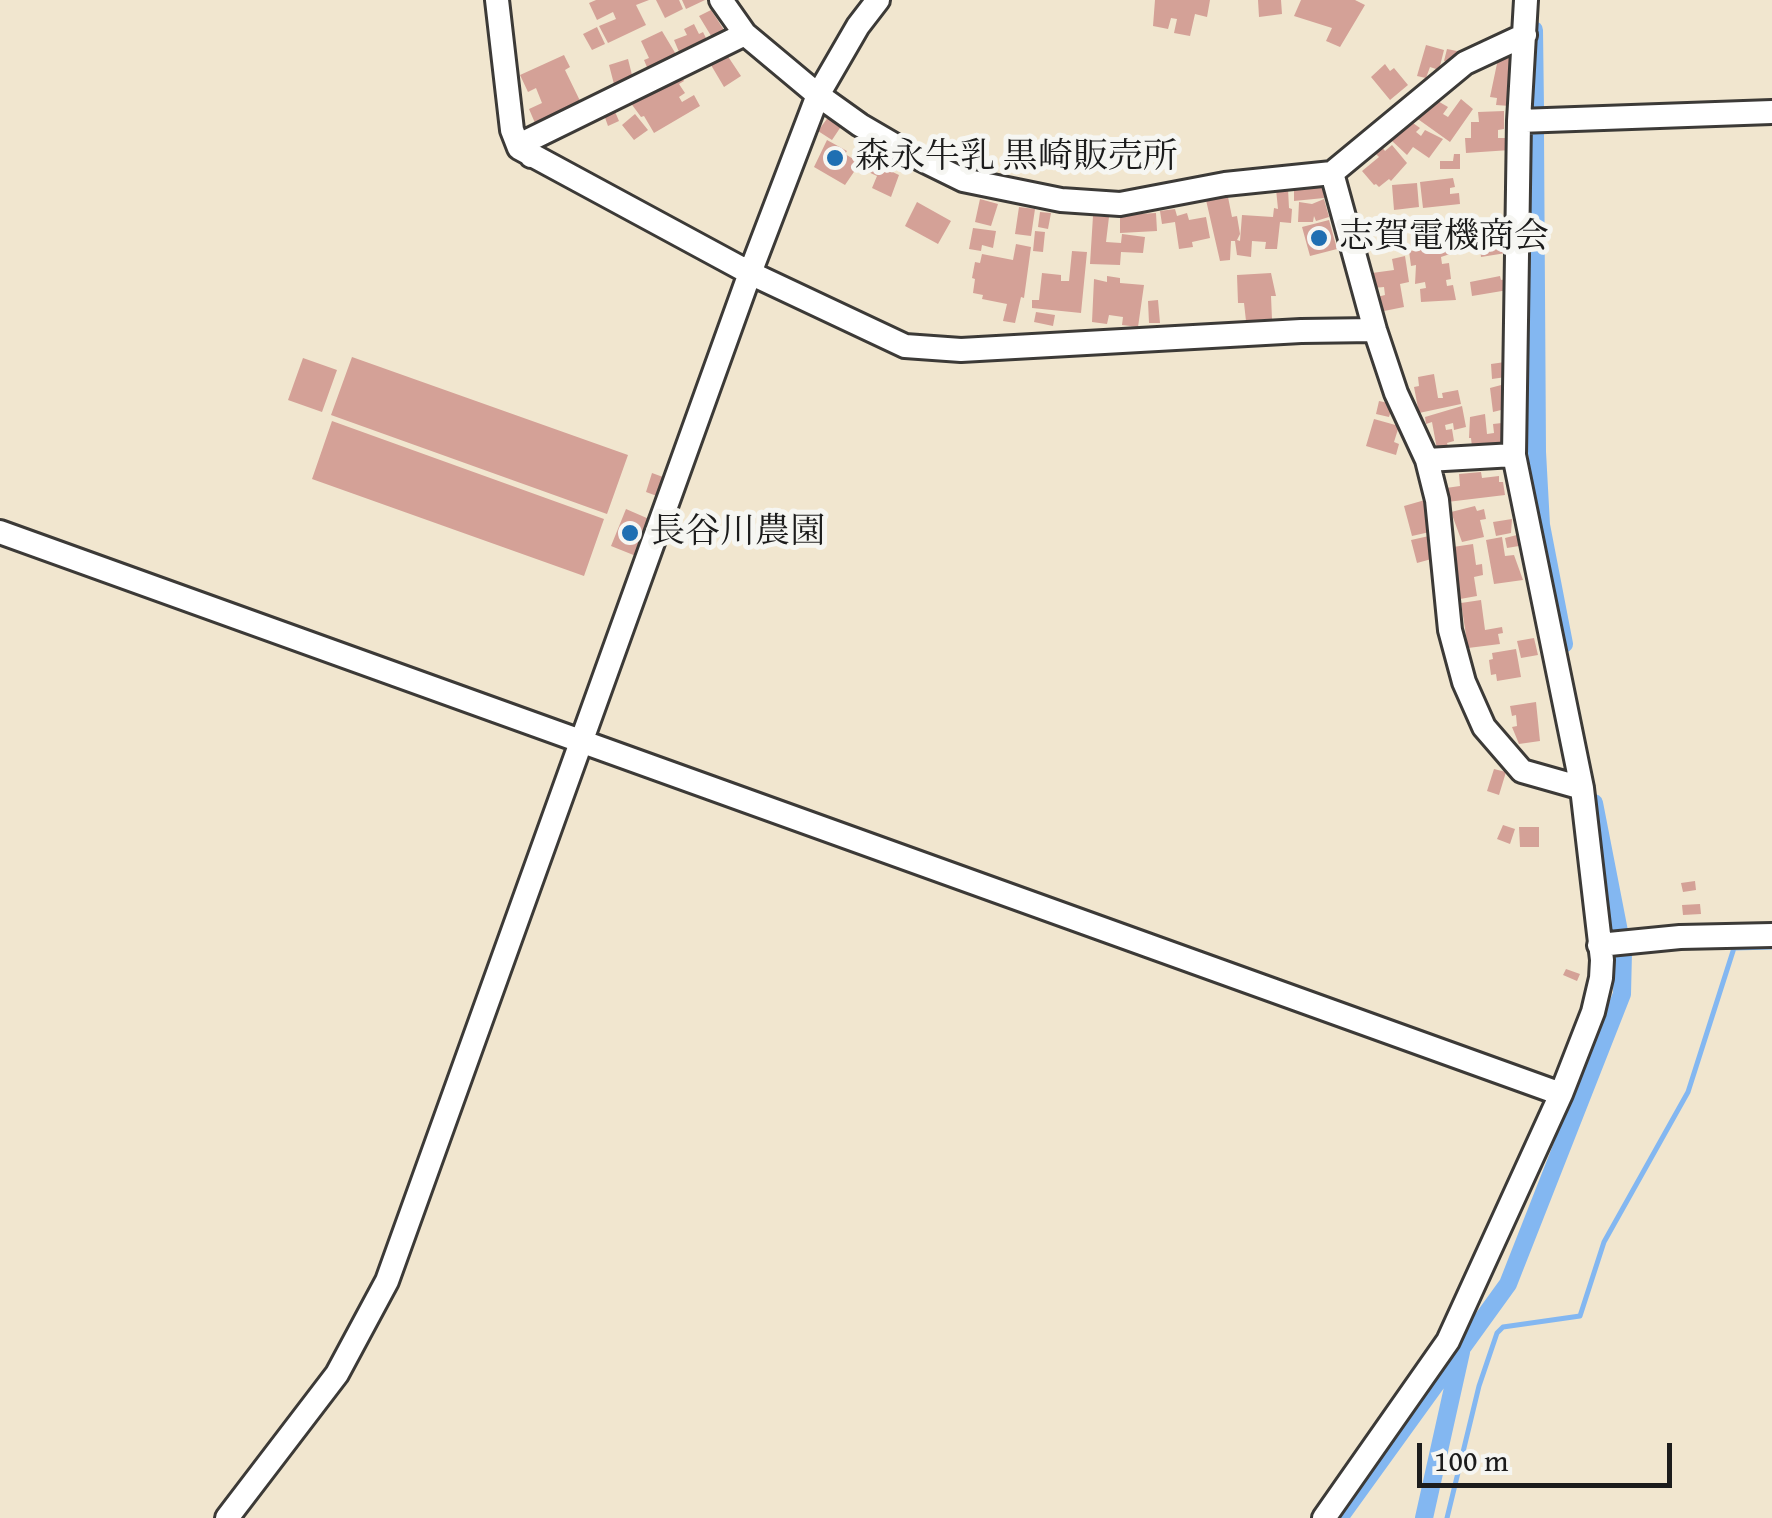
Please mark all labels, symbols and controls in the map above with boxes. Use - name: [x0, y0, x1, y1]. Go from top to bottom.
- place label: 森永牛乳 黒崎販売所: [855, 137, 1178, 179]
- marker: 森永牛乳 黒崎販売所: [824, 147, 846, 169]
- place label: 志賀電機商会: [1339, 217, 1549, 259]
- marker: 志賀電機商会: [1308, 227, 1330, 249]
- place label: 長谷川農園: [650, 512, 825, 554]
- marker: 長谷川農園: [619, 522, 641, 544]
- scale bar: [1422, 1423, 1677, 1485]
- text: 100 m: [1434, 1438, 1508, 1482]

